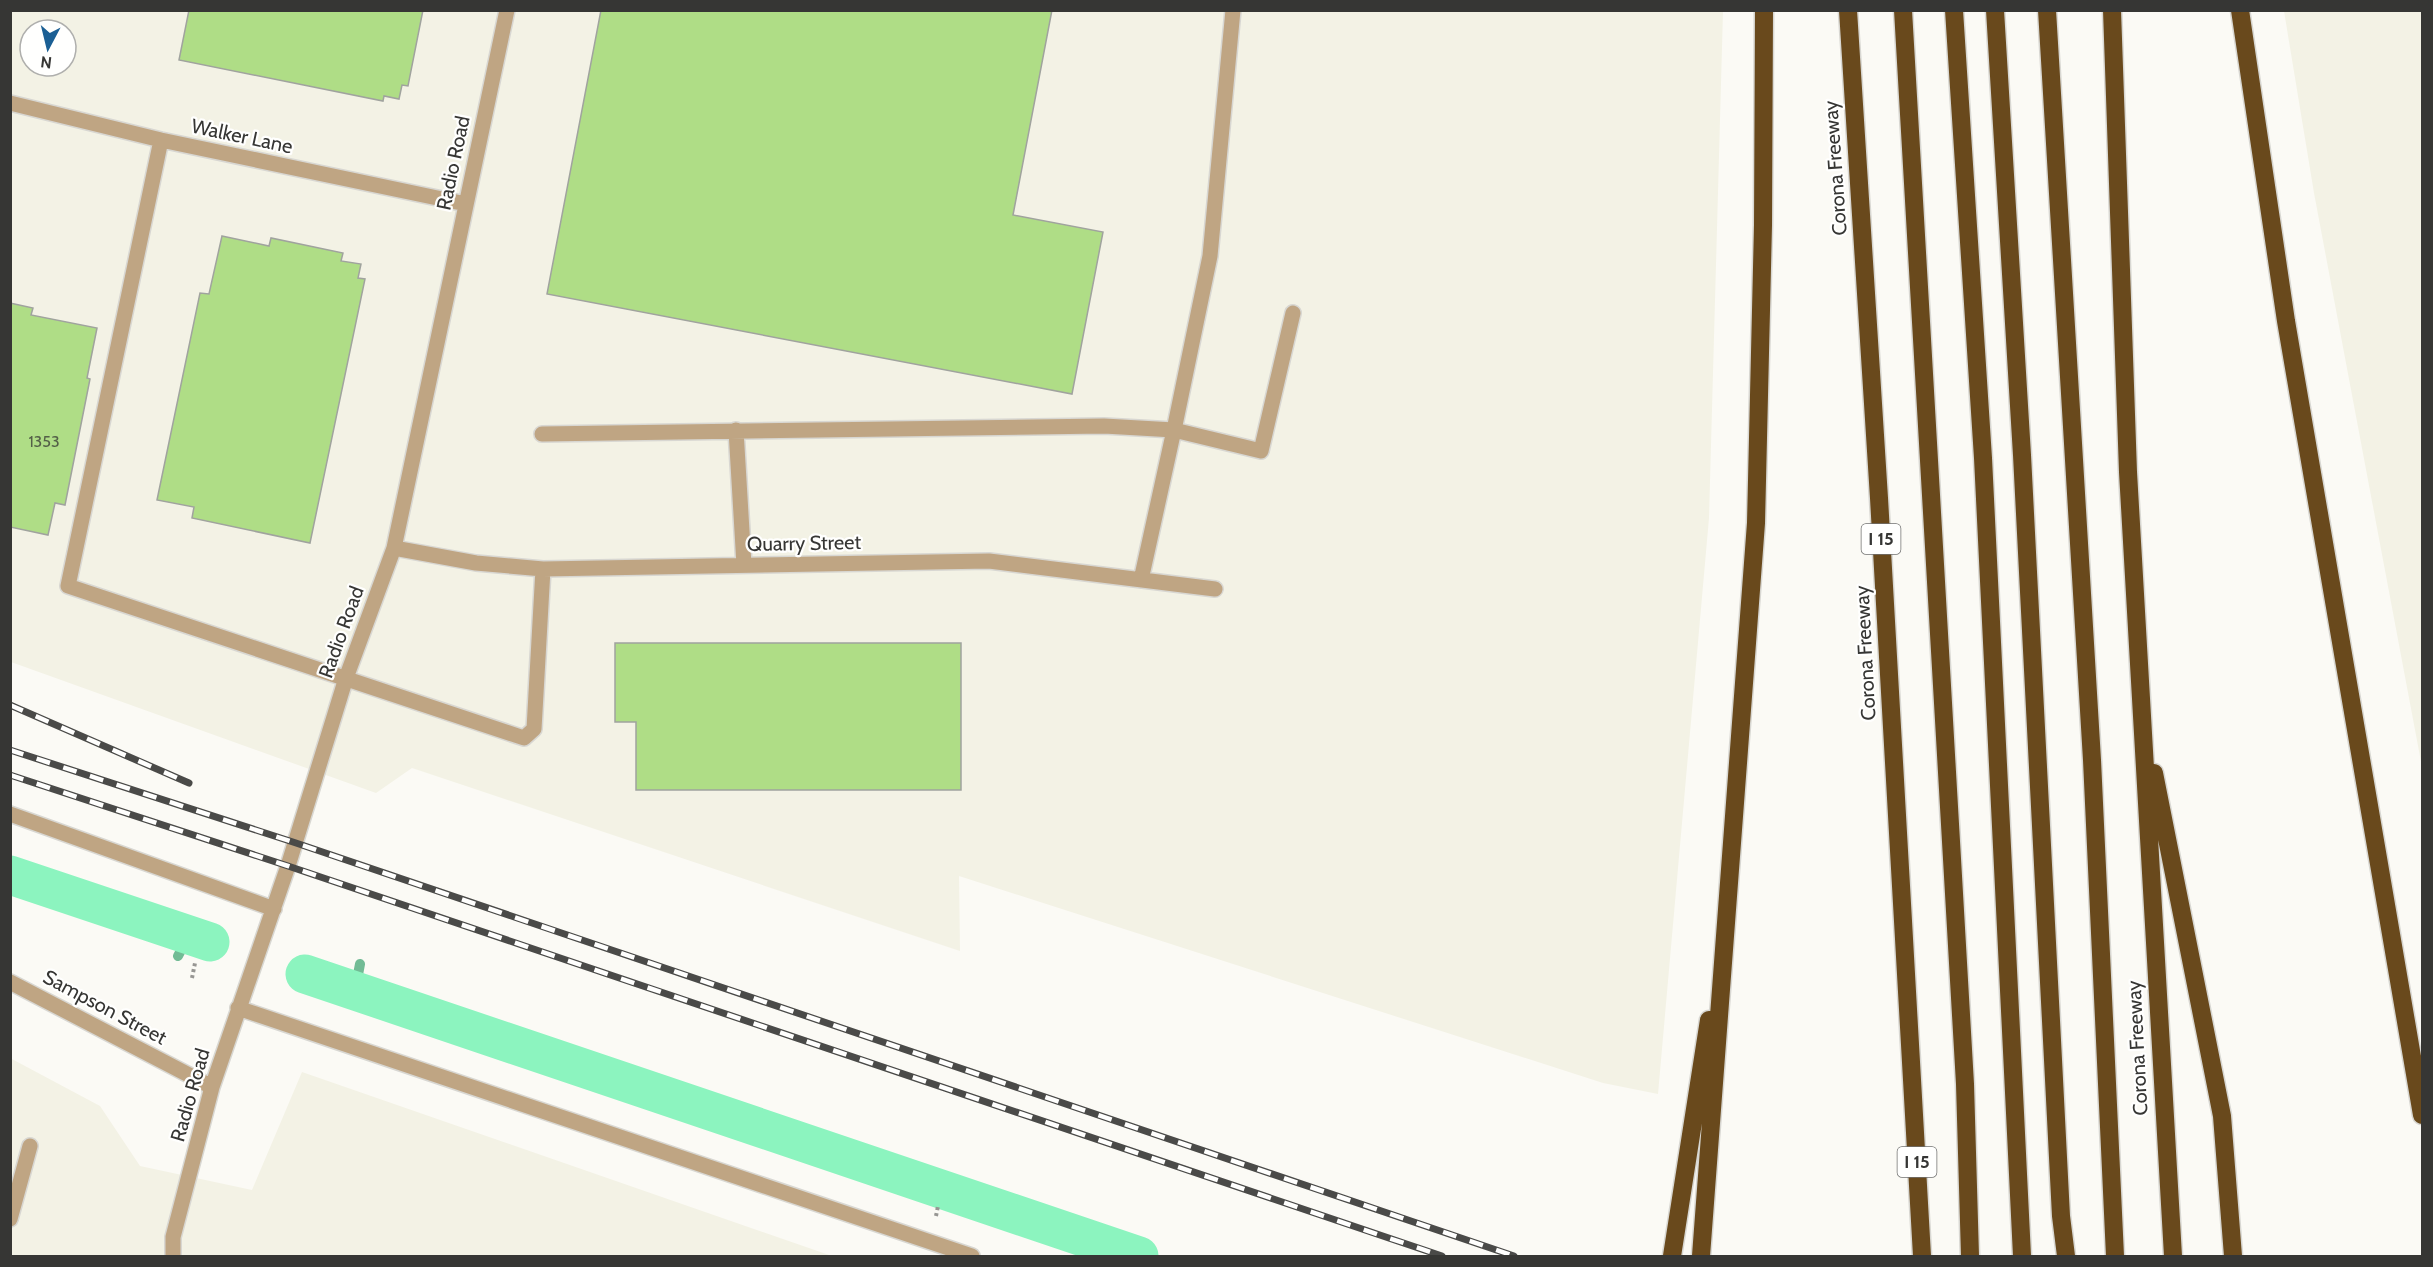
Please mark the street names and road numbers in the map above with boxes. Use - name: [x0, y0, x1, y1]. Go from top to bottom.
- street label: Corona Freeway: [1818, 100, 1852, 236]
- street label: Walker Lane: [189, 114, 295, 158]
- street label: Radio Road: [431, 114, 475, 212]
- road number: I 15: [1862, 524, 1900, 554]
- street label: Quarry Street: [747, 530, 861, 556]
- street label: Radio Road: [313, 583, 369, 681]
- street label: Corona Freeway: [1849, 585, 1881, 721]
- street label: Sampson Street: [39, 964, 171, 1050]
- street label: Corona Freeway: [2121, 980, 2153, 1116]
- street label: Radio Road: [165, 1046, 215, 1144]
- road number: I 15: [1898, 1147, 1936, 1177]

